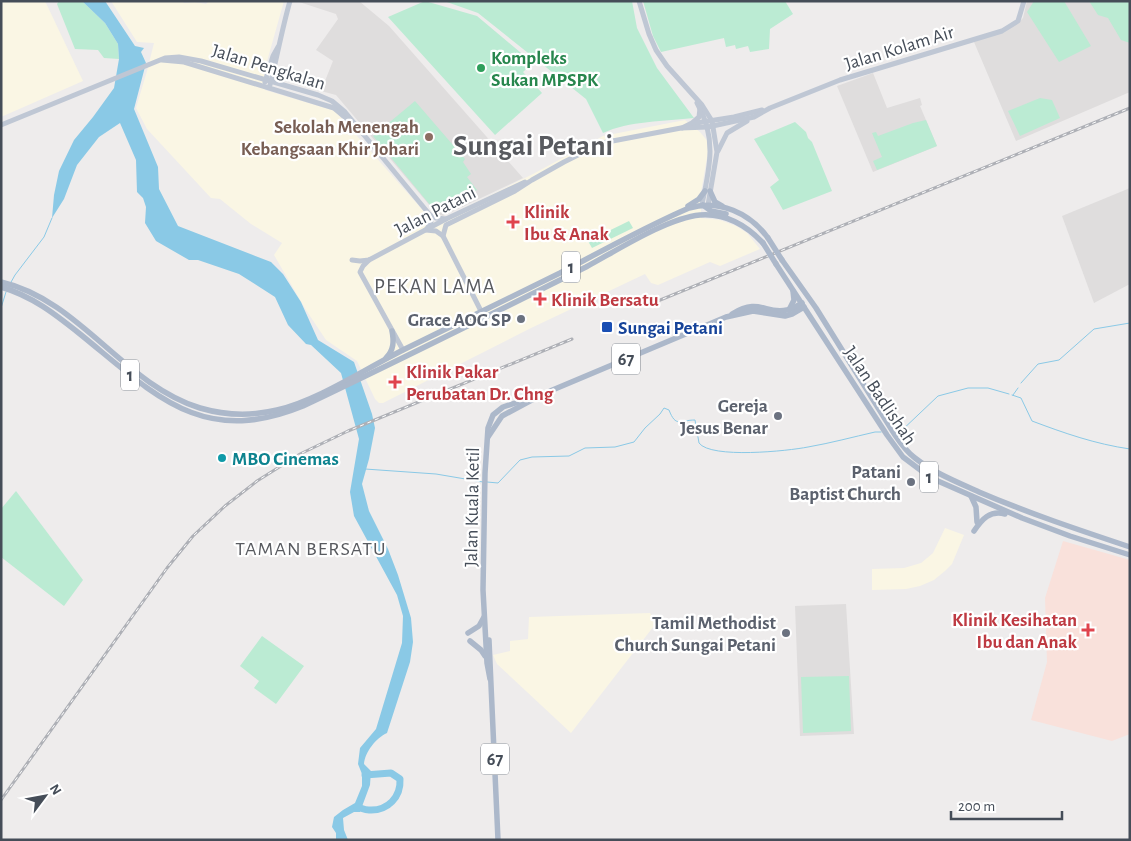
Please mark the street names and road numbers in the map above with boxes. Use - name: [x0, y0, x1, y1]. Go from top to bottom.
- street label: Jalan Kolam Air: [843, 23, 956, 74]
- street label: Jalan Pengkalan: [210, 41, 328, 94]
- street label: Jalan Patani: [392, 183, 479, 240]
- road number: 1: [562, 252, 580, 282]
- street label: Jalan Badlishah: [840, 343, 920, 448]
- road number: 67: [612, 344, 640, 374]
- road number: 1: [121, 360, 139, 390]
- street label: Jalan Kuala Ketil: [462, 447, 483, 567]
- road number: 1: [920, 462, 938, 492]
- road number: 67: [481, 744, 509, 774]

